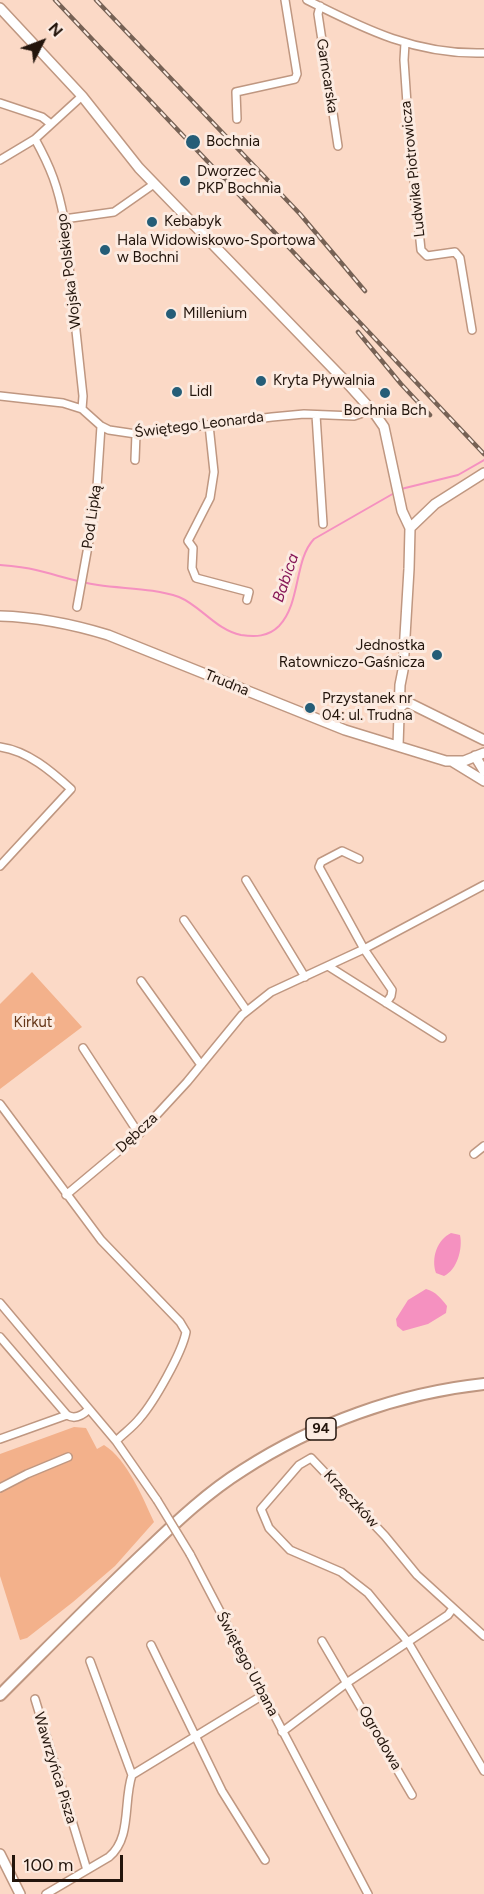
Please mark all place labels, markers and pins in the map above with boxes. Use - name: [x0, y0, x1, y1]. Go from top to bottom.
- marker: Bochnia: [184, 133, 202, 151]
- place label: Bochnia: [206, 133, 260, 151]
- place label: Dworzec PKP Bochnia: [197, 163, 281, 198]
- marker: Dworzec PKP Bochnia: [178, 174, 192, 188]
- place label: Kebabyk: [164, 213, 221, 231]
- marker: Kebabyk: [145, 215, 159, 229]
- place label: Hala Widowiskowo-Sportowa w Bochni: [117, 232, 315, 267]
- marker: Hala Widowiskowo-Sportowa w Bochni: [98, 243, 112, 257]
- place label: Millenium: [183, 305, 247, 323]
- marker: Millenium: [164, 307, 178, 321]
- place label: Kryta Pływalnia: [273, 372, 375, 390]
- marker: Kryta Pływalnia: [254, 374, 268, 388]
- place label: Lidl: [189, 383, 212, 401]
- marker: Lidl: [170, 385, 184, 399]
- marker: Bochnia Bch: [378, 386, 392, 400]
- place label: Bochnia Bch: [343, 402, 427, 420]
- place label: Jednostka Ratowniczo-Gaśnicza: [279, 637, 425, 672]
- marker: Jednostka Ratowniczo-Gaśnicza: [430, 648, 444, 662]
- place label: Przystanek nr 04: ul. Trudna: [322, 690, 413, 725]
- marker: Przystanek nr 04: ul. Trudna: [303, 701, 317, 715]

